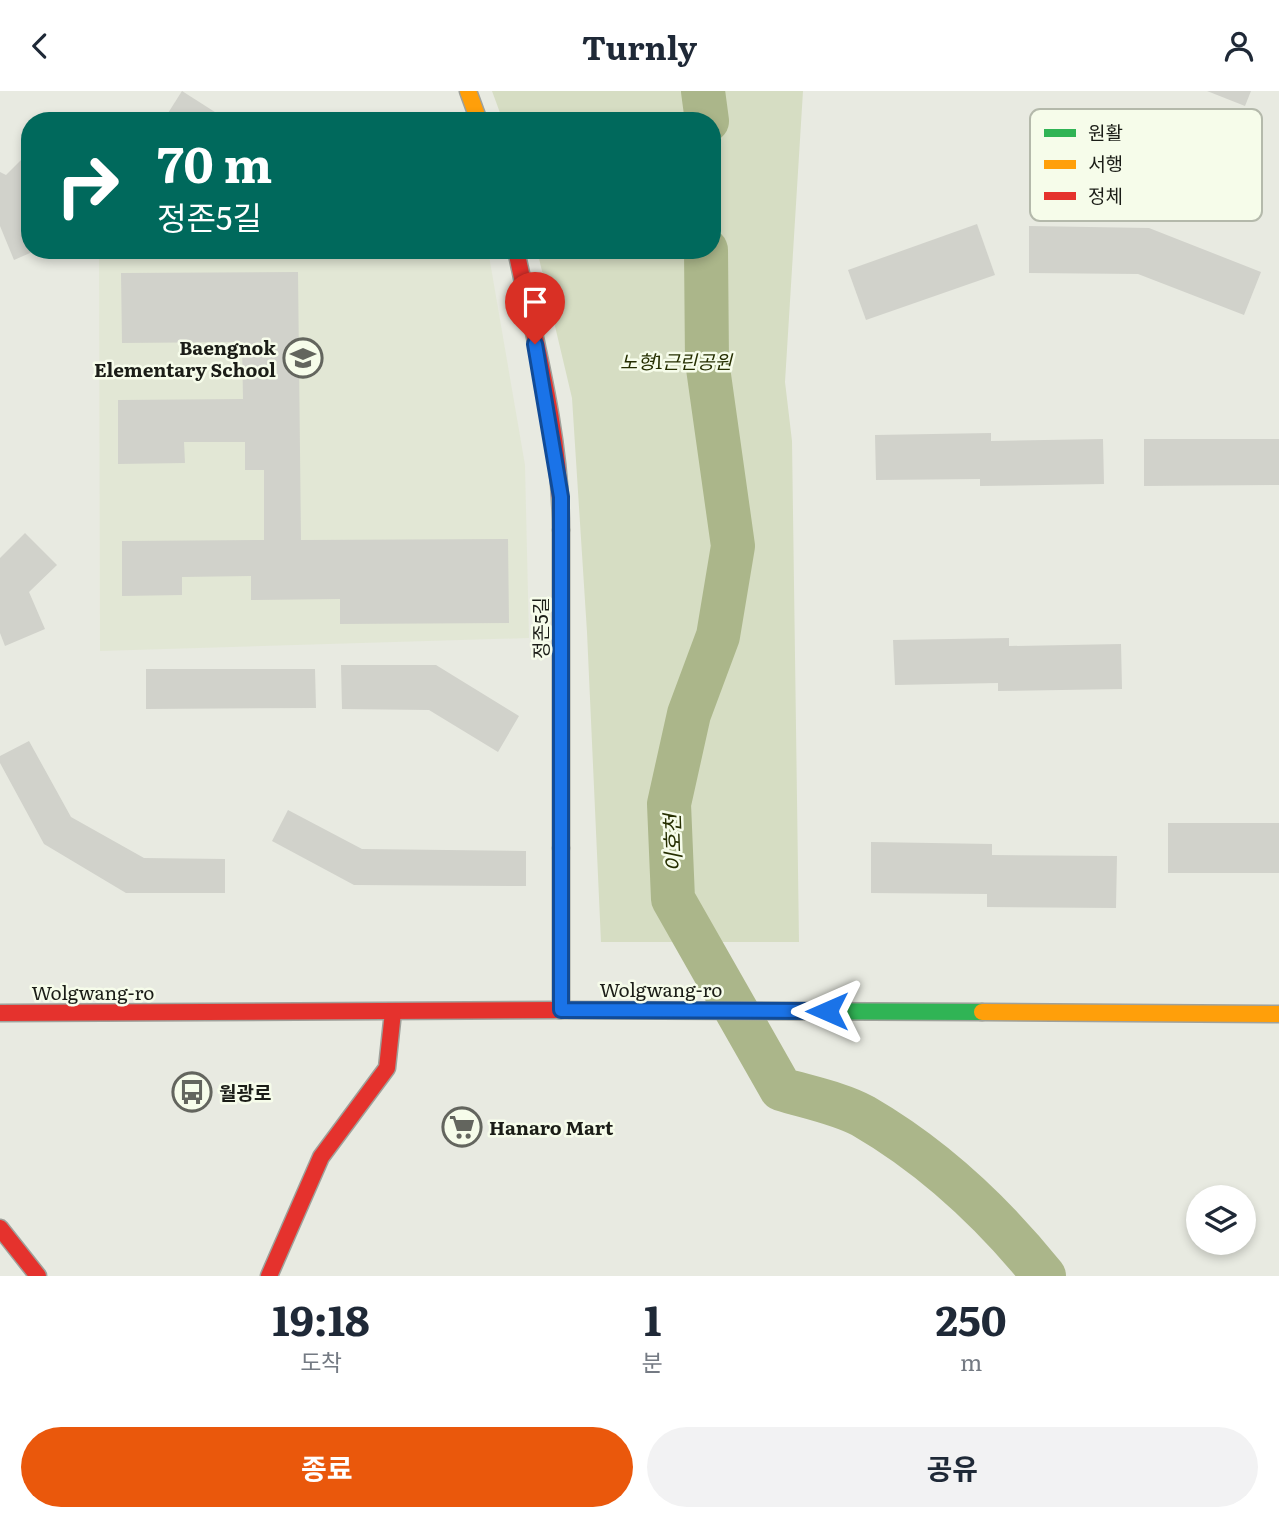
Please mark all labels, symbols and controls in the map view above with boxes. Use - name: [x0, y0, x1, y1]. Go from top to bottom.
- text: Turnly: [582, 22, 697, 70]
- icon: back: [21, 27, 59, 65]
- icon: person: [1220, 27, 1258, 65]
- legend: [1030, 109, 1262, 221]
- text: 원활: [1088, 118, 1123, 146]
- text: 70 m: [157, 125, 272, 198]
- icon: right: [42, 140, 133, 231]
- text: 서행: [1088, 149, 1123, 177]
- text: 정체: [1088, 181, 1123, 209]
- text: 정존5길: [157, 192, 262, 240]
- pin: [505, 272, 565, 344]
- icon: arrive: [516, 283, 554, 321]
- place label: Baengnok Elementary School: [94, 333, 276, 383]
- school or university icon: Baengnok Elementary School: [282, 337, 324, 379]
- park label: 노형1근린공원: [620, 347, 734, 375]
- street label: 정존5길: [526, 597, 554, 659]
- water label: 이호천: [654, 811, 688, 873]
- position arrow: [790, 974, 864, 1048]
- street label: Wolgwang-ro: [600, 975, 722, 1003]
- street label: Wolgwang-ro: [32, 978, 154, 1006]
- bus stop icon: 월광로: [171, 1071, 213, 1113]
- place label: 월광로: [219, 1078, 271, 1106]
- supermarket icon: Hanaro Mart: [441, 1106, 483, 1148]
- place label: Hanaro Mart: [489, 1113, 614, 1141]
- map controls: [1186, 1185, 1256, 1255]
- button: layers: [1186, 1185, 1256, 1255]
- text: 19:18: [272, 1287, 370, 1349]
- text: 1: [644, 1287, 661, 1349]
- text: 250: [936, 1287, 1007, 1349]
- text: 도착: [300, 1344, 342, 1378]
- text: 분: [642, 1344, 663, 1378]
- text: m: [960, 1344, 982, 1378]
- button: 종료: [21, 1427, 633, 1507]
- button: 공유: [647, 1427, 1258, 1507]

